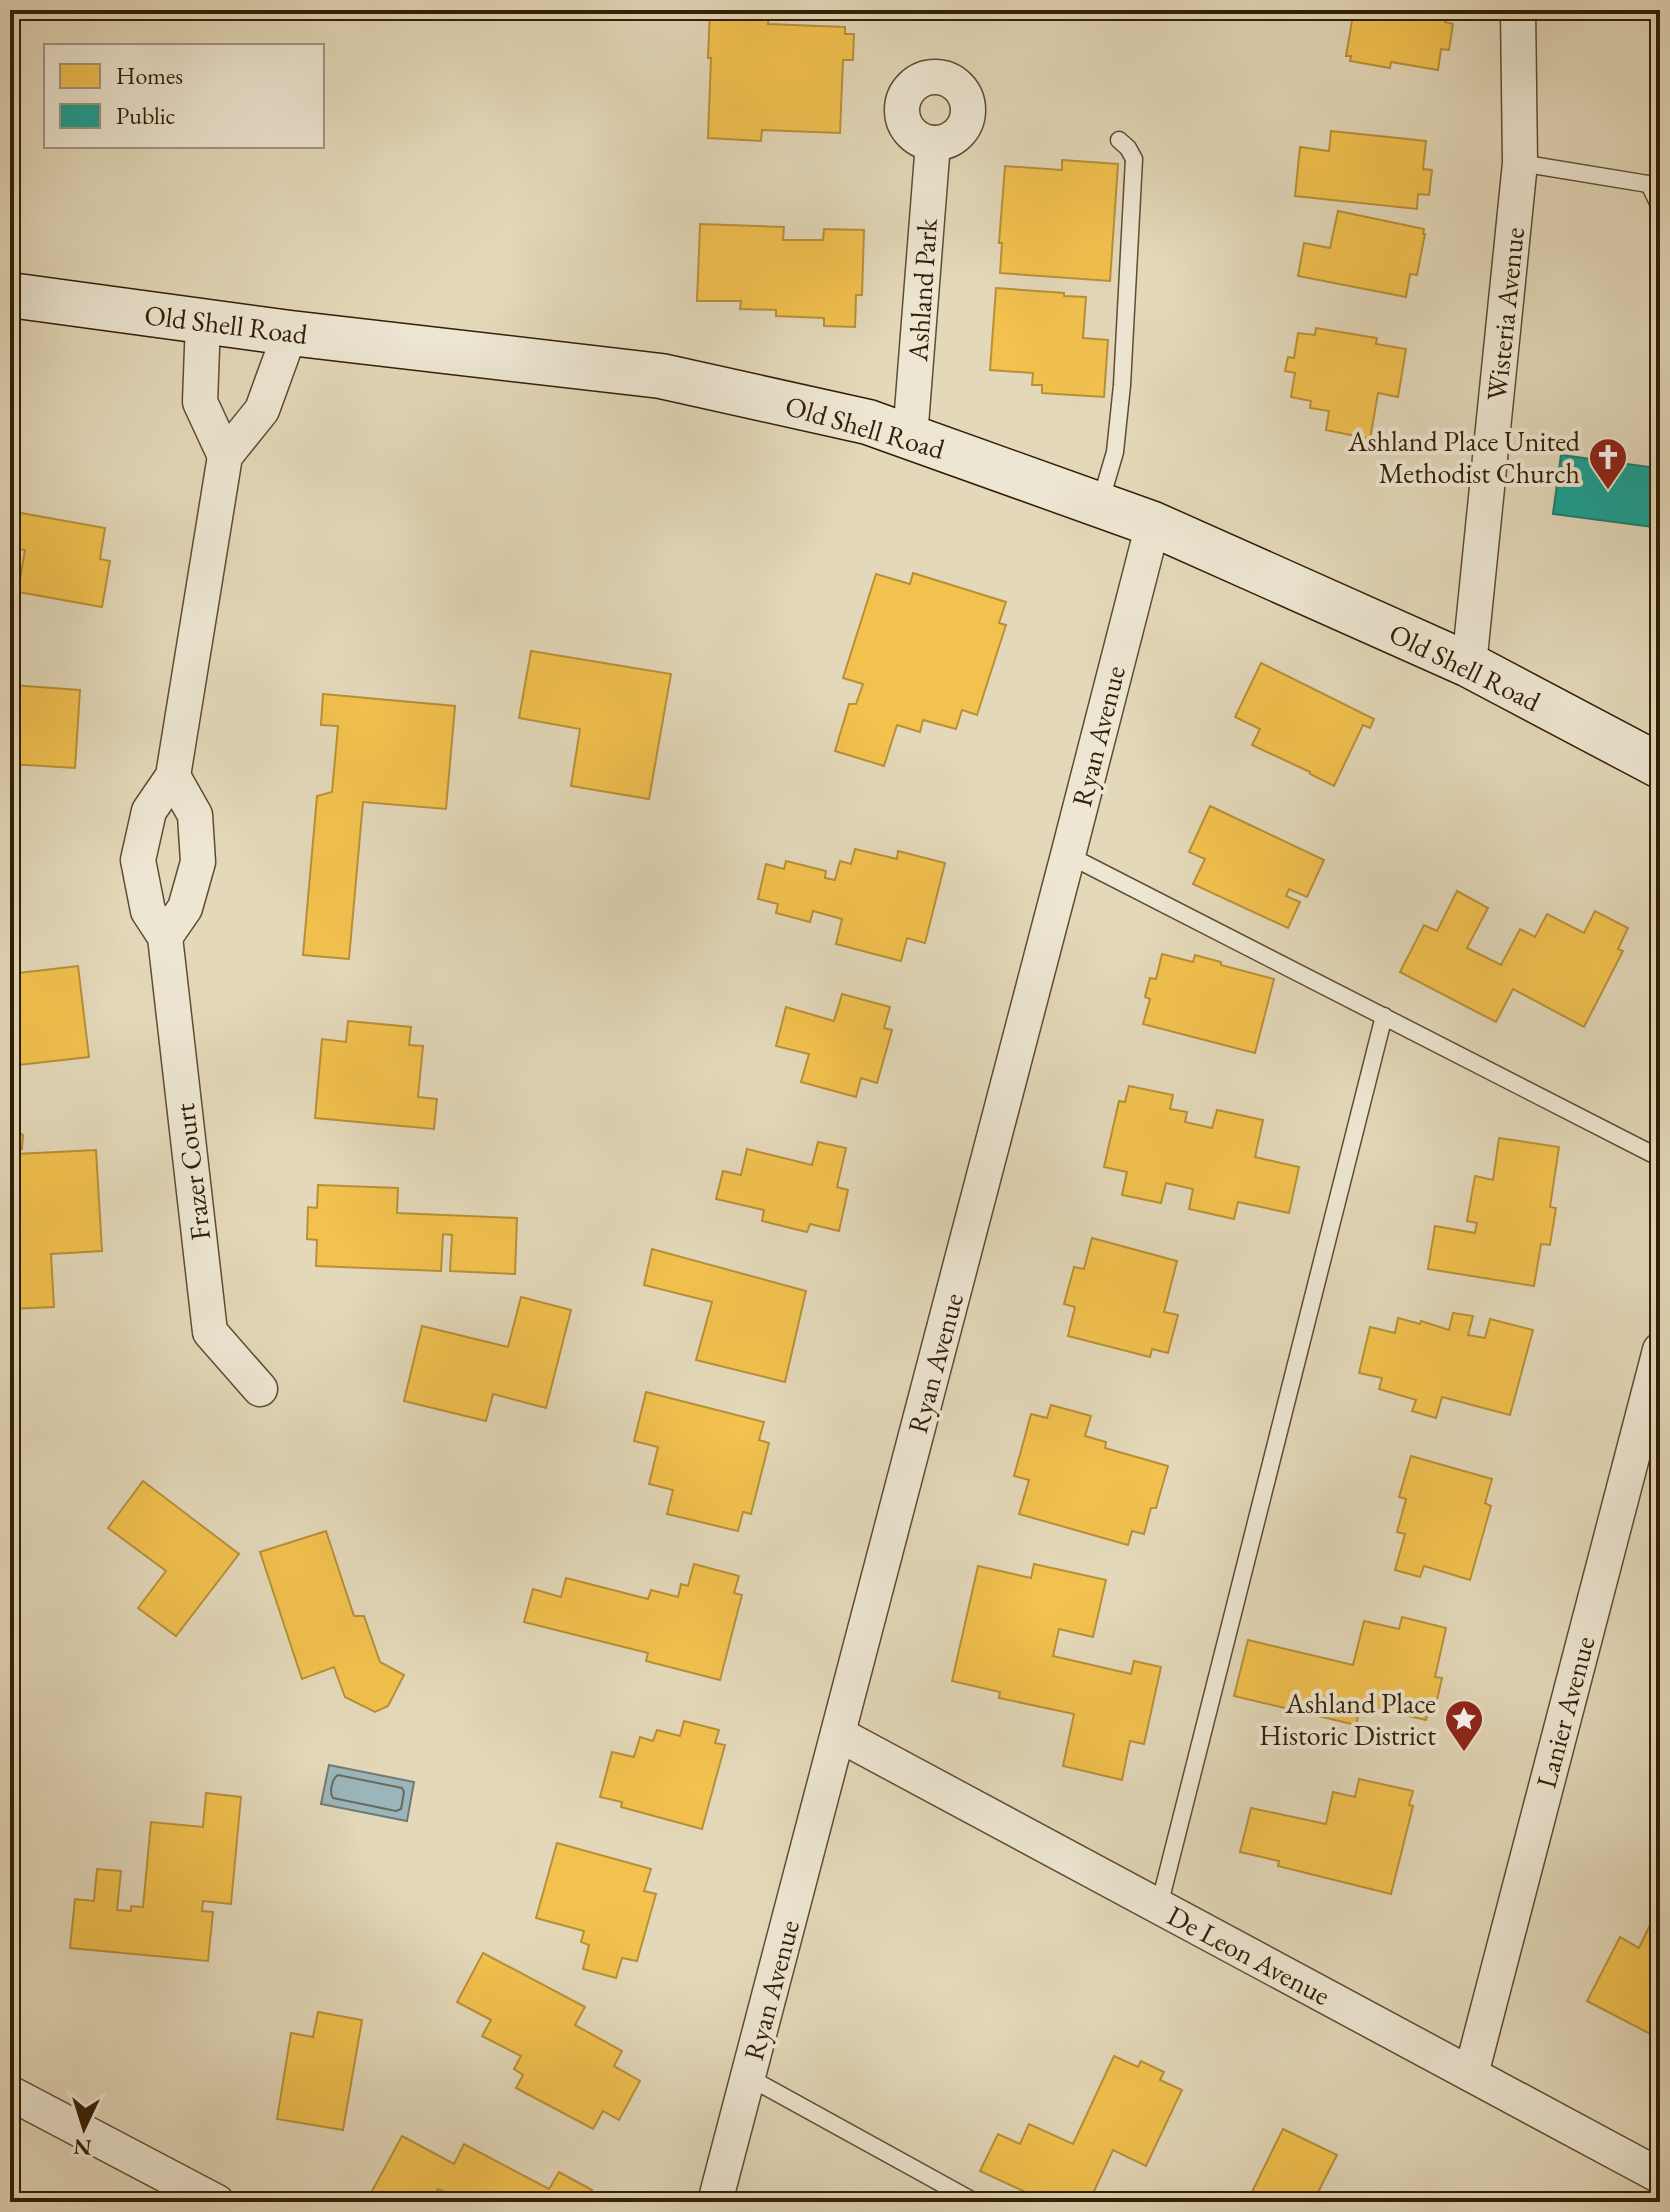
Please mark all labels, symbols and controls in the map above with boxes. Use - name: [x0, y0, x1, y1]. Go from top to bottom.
- legend: [44, 44, 324, 148]
- text: Homes: [116, 60, 183, 91]
- text: Public: [116, 100, 175, 131]
- street label: Ashland Park: [899, 217, 945, 364]
- street label: Wisteria Avenue: [1478, 225, 1532, 402]
- street label: Old Shell Road: [142, 296, 310, 352]
- street label: Old Shell Road: [781, 387, 950, 467]
- place label: Ashland Place United Methodist Church: [1347, 423, 1581, 491]
- church icon: Ashland Place United Methodist Church: [1587, 436, 1629, 491]
- street label: Old Shell Road: [1383, 615, 1547, 719]
- street label: Ryan Avenue: [1063, 662, 1133, 810]
- street label: Frazer Court: [166, 1101, 218, 1242]
- street label: Ryan Avenue: [899, 1289, 971, 1437]
- street label: Lanier Avenue: [1528, 1632, 1603, 1792]
- place label: Ashland Place Historic District: [1259, 1685, 1436, 1753]
- place icon: Ashland Place Historic District: [1443, 1698, 1485, 1753]
- street label: De Leon Avenue: [1161, 1897, 1337, 2013]
- street label: Ryan Avenue: [735, 1916, 807, 2064]
- north arrow: [44, 2088, 124, 2168]
- text: N: [73, 2132, 93, 2163]

